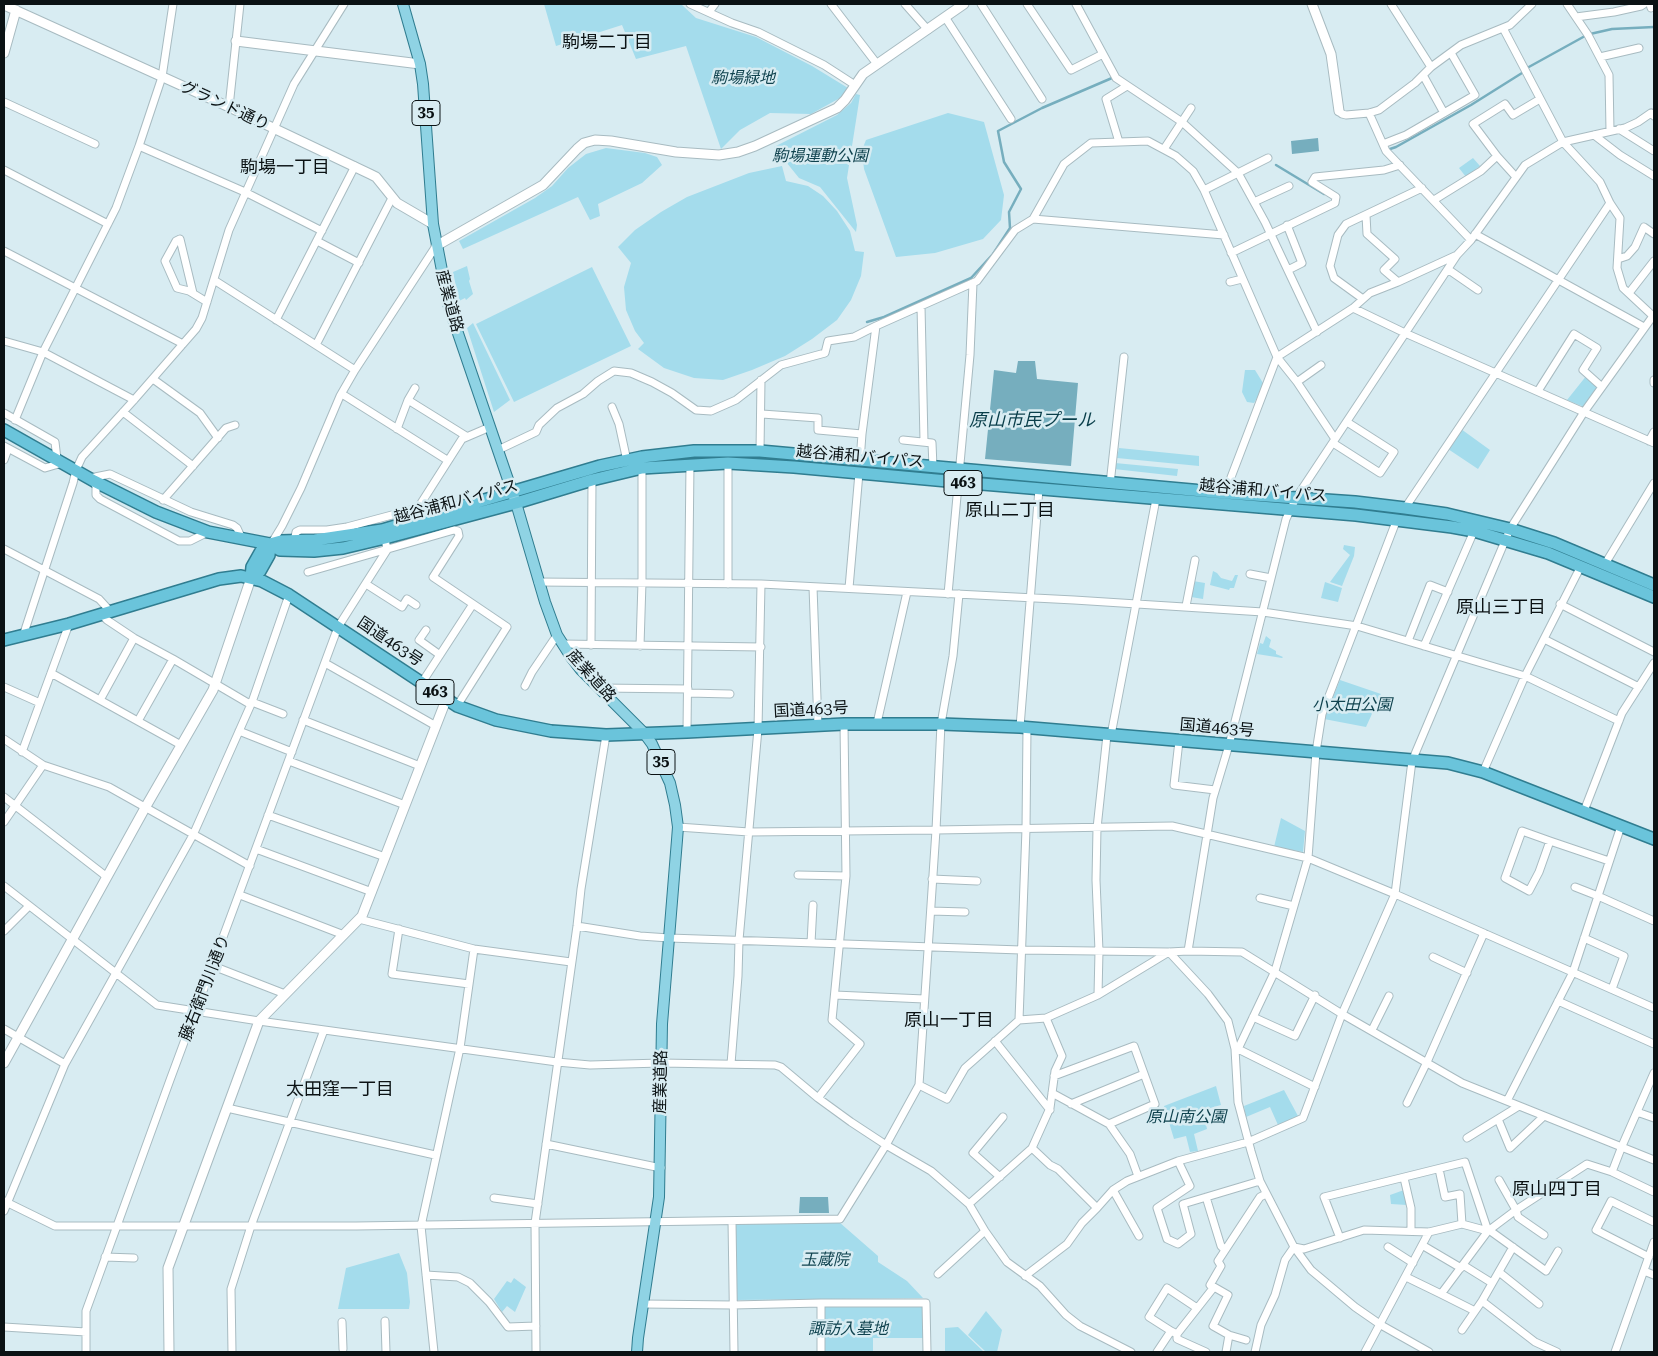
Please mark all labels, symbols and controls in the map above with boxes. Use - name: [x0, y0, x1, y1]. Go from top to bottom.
- district label: 駒場二丁目: [562, 32, 652, 54]
- park label: 駒場緑地: [711, 68, 775, 88]
- street label: グランド通り: [177, 77, 273, 135]
- road number: 35: [412, 100, 440, 126]
- park label: 駒場運動公園: [772, 146, 868, 166]
- district label: 駒場一丁目: [240, 157, 330, 179]
- street label: 産業道路: [431, 268, 467, 334]
- water label: 原山市民プール: [969, 410, 1095, 432]
- street label: 越谷浦和バイパス: [795, 442, 925, 472]
- road number: 463: [944, 470, 982, 496]
- street label: 越谷浦和バイパス: [392, 476, 520, 528]
- street label: 越谷浦和バイパス: [1198, 476, 1328, 506]
- district label: 原山二丁目: [965, 500, 1055, 522]
- district label: 原山三丁目: [1456, 597, 1546, 619]
- street label: 国道463号: [354, 613, 426, 671]
- street label: 産業道路: [562, 646, 620, 706]
- road number: 463: [416, 680, 454, 704]
- park label: 小太田公園: [1312, 695, 1392, 715]
- street label: 国道463号: [773, 698, 849, 722]
- street label: 国道463号: [1179, 715, 1255, 741]
- road number: 35: [647, 750, 675, 774]
- street label: 藤右衛門川通り: [176, 932, 234, 1044]
- district label: 原山一丁目: [904, 1010, 994, 1032]
- street label: 産業道路: [651, 1050, 671, 1114]
- district label: 太田窪一丁目: [286, 1079, 394, 1101]
- park label: 原山南公園: [1146, 1107, 1226, 1127]
- district label: 原山四丁目: [1512, 1179, 1602, 1201]
- park label: 玉蔵院: [801, 1250, 849, 1270]
- park label: 諏訪入墓地: [808, 1319, 888, 1339]

